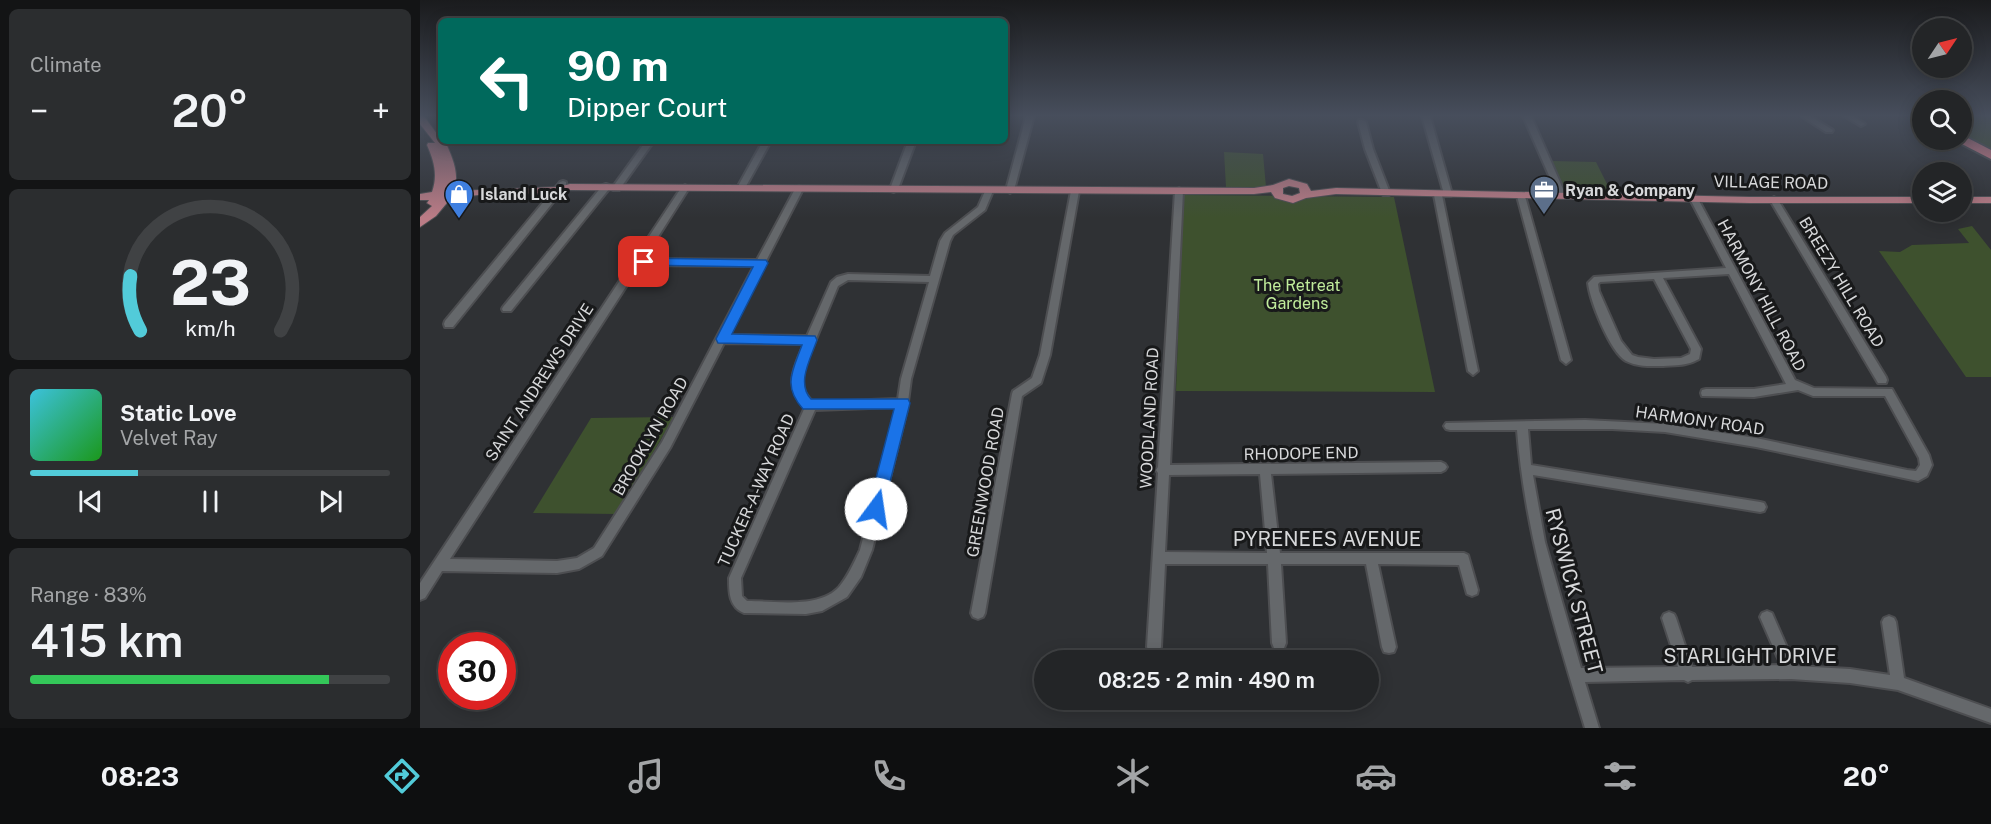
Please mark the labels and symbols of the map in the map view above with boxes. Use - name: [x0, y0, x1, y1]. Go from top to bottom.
- north arrow: [1912, 18, 1972, 78]
- street label: VILLAGE ROAD: [1714, 172, 1828, 193]
- office icon: Ryan & Company: [1528, 174, 1560, 216]
- shop icon: Island Luck: [443, 178, 475, 220]
- place label: Ryan & Company: [1565, 181, 1695, 200]
- place label: Island Luck: [480, 185, 567, 204]
- street label: BREEZY HILL ROAD: [1795, 214, 1888, 351]
- street label: HARMONY HILL ROAD: [1713, 216, 1810, 374]
- pin: [618, 236, 669, 287]
- park label: The Retreat Gardens: [1254, 276, 1340, 313]
- street label: SAINT ANDREWS DRIVE: [481, 300, 597, 465]
- street label: WOODLAND ROAD: [1136, 347, 1163, 489]
- street label: BROOKLYN ROAD: [609, 374, 692, 499]
- street label: HARMONY ROAD: [1634, 402, 1766, 439]
- street label: GREENWOOD ROAD: [963, 405, 1008, 559]
- street label: TUCKER-A-WAY ROAD: [714, 411, 799, 570]
- street label: RHODOPE END: [1243, 443, 1359, 464]
- position arrow: [844, 477, 908, 541]
- street label: RYSWICK STREET: [1540, 506, 1608, 676]
- street label: PYRENEES AVENUE: [1233, 527, 1421, 551]
- speed limit sign: 30: [438, 632, 516, 710]
- street label: STARLIGHT DRIVE: [1663, 644, 1837, 668]

